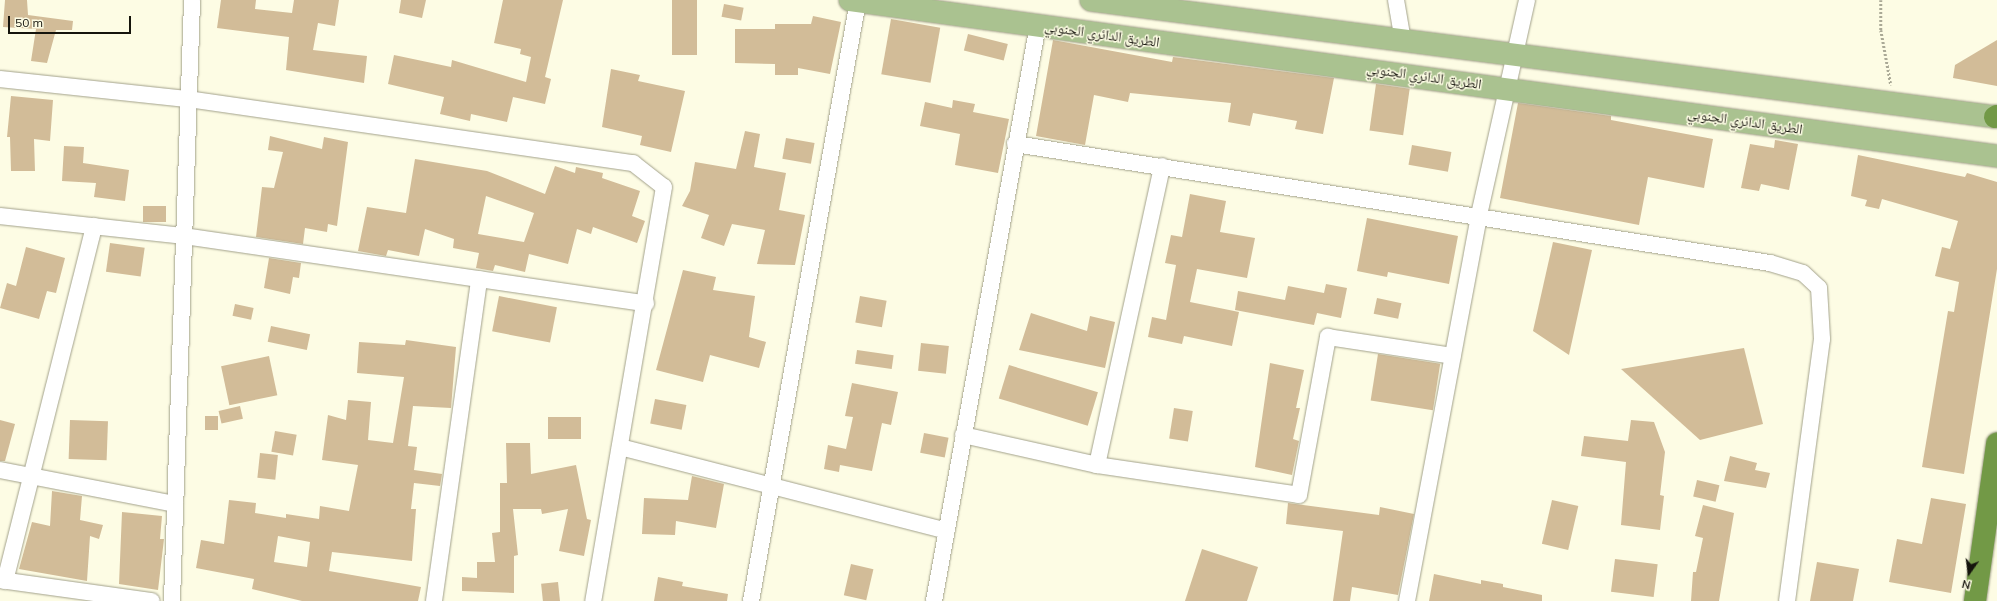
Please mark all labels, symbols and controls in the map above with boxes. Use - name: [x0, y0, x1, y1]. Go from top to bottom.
- scale bar: [10, 8, 133, 34]
- text: 50 m: [15, 15, 43, 30]
- street label: الطريق الدائري الجنوبي: [1043, 18, 1161, 50]
- street label: الطريق الدائري الجنوبي: [1365, 60, 1483, 92]
- street label: الطريق الدائري الجنوبي: [1686, 105, 1804, 137]
- north arrow: [1949, 553, 1989, 593]
- text: N: [1960, 577, 1972, 592]

